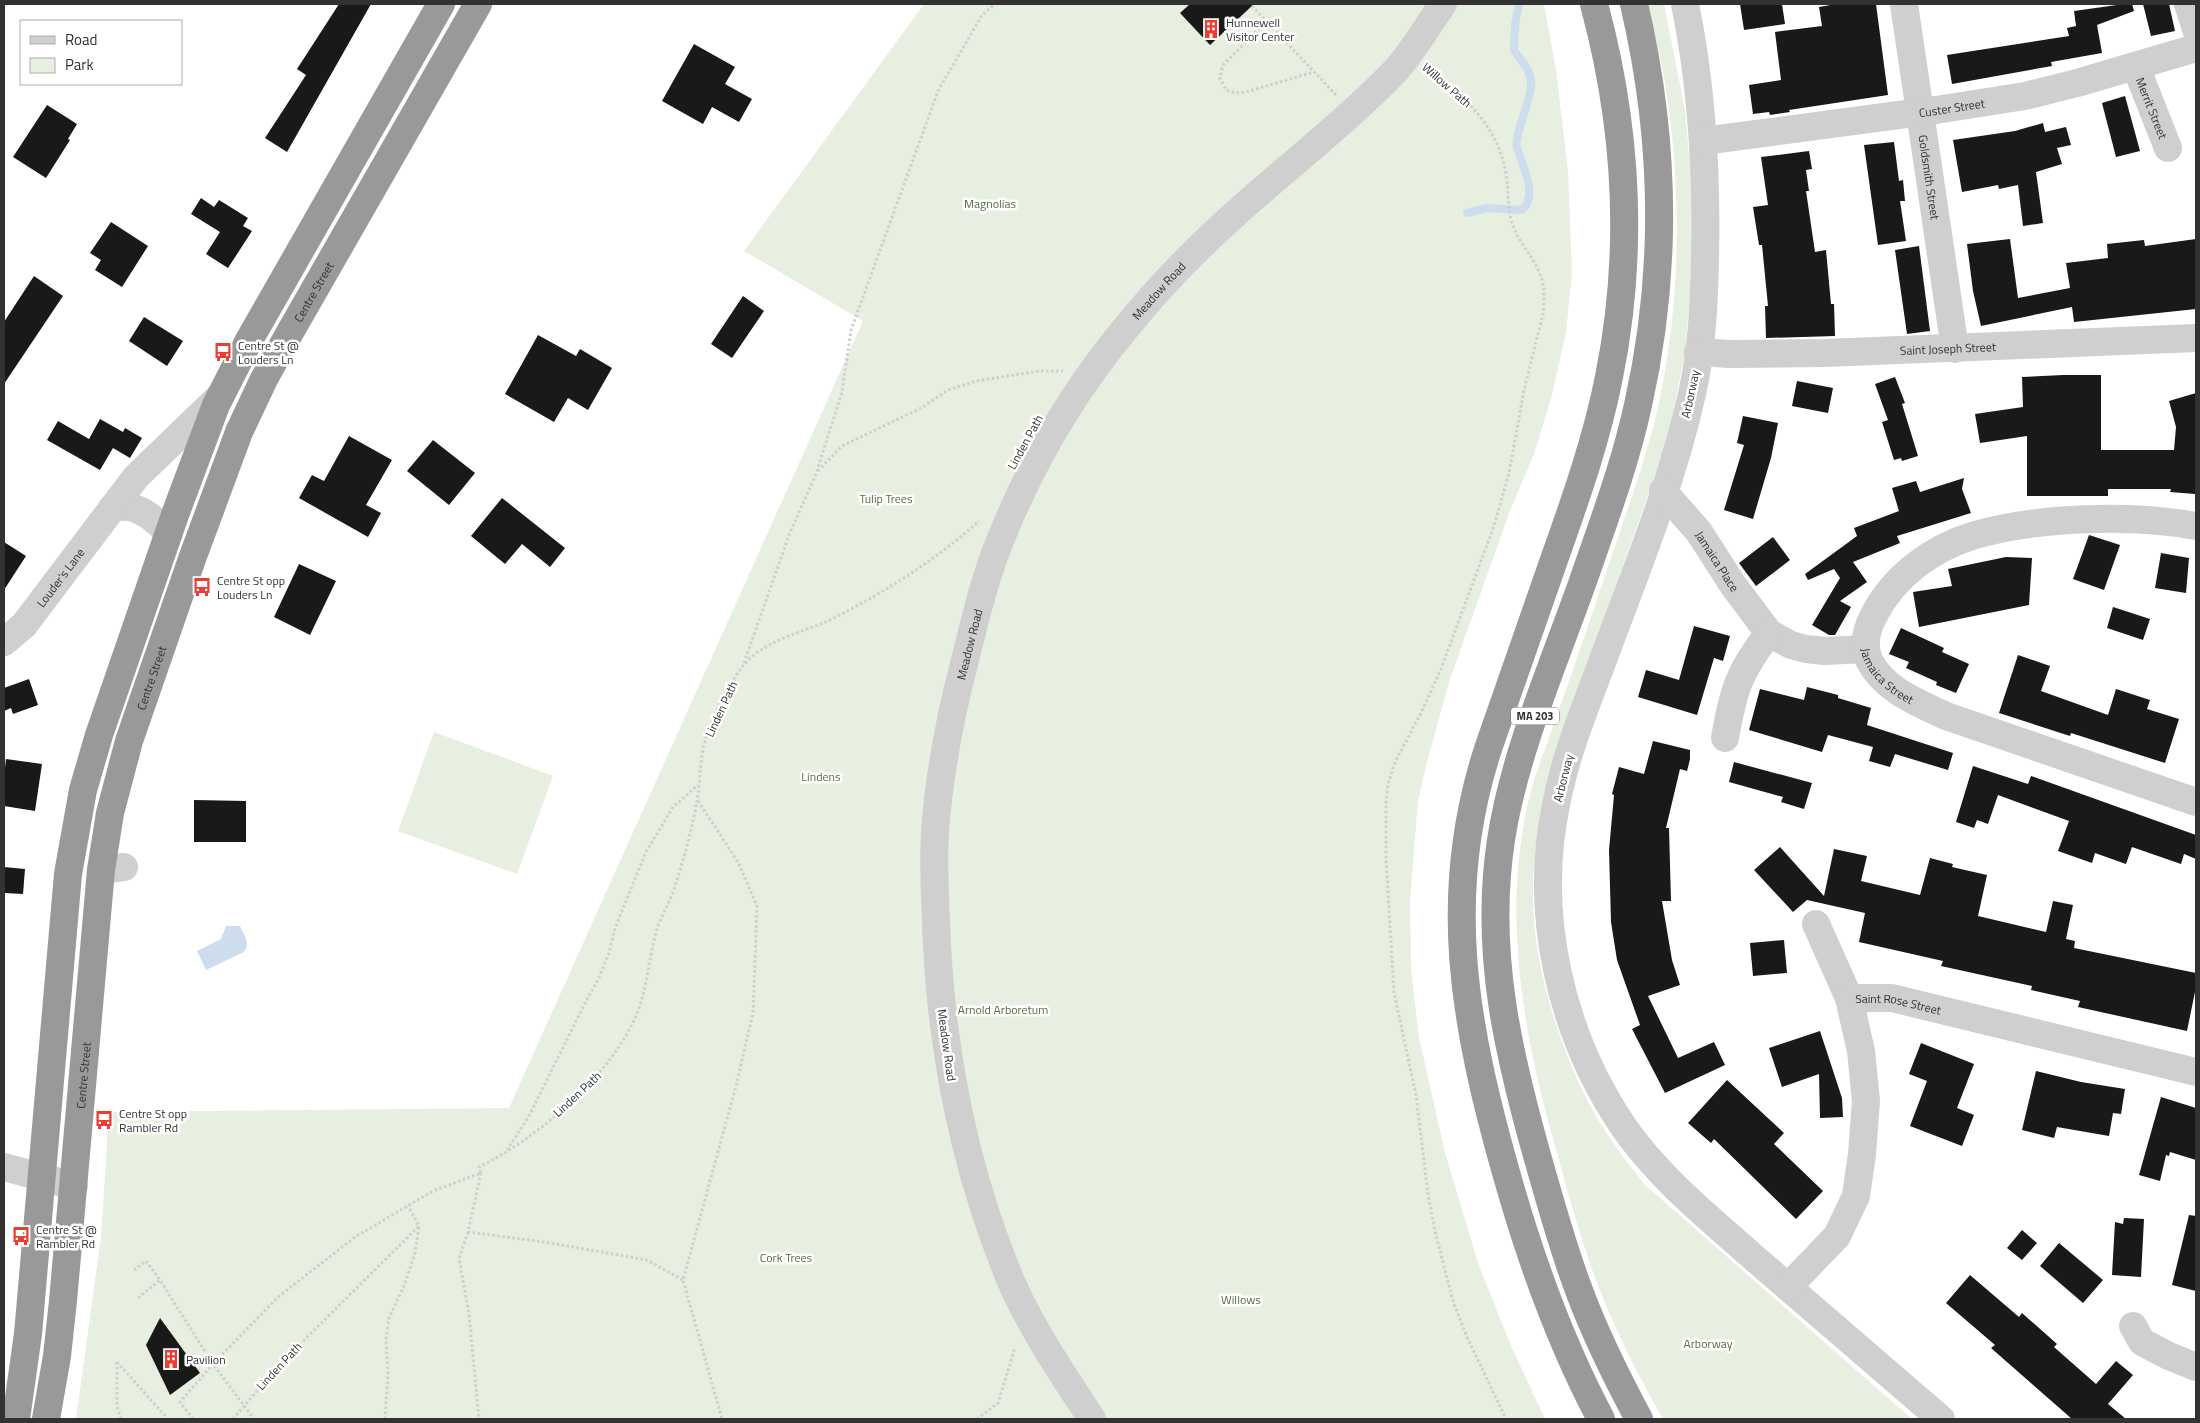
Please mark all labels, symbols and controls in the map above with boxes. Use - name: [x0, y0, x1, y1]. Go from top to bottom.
- place label: Hunnewell Visitor Center: [1226, 13, 1294, 46]
- building icon: Hunnewell Visitor Center: [1200, 18, 1222, 40]
- legend: [20, 20, 182, 85]
- text: Road: [65, 28, 97, 51]
- text: Park: [65, 53, 94, 76]
- street label: Willow Path: [1418, 58, 1476, 112]
- street label: Merrit Street: [2131, 74, 2173, 142]
- street label: Custer Street: [1918, 93, 1987, 122]
- street label: Goldsmith Street: [1914, 133, 1945, 222]
- park label: Magnolias: [964, 194, 1016, 213]
- street label: Centre Street: [288, 257, 338, 325]
- street label: Meadow Road: [1127, 257, 1190, 324]
- place label: Centre St @ Louders Ln: [238, 336, 299, 369]
- street label: Saint Joseph Street: [1899, 337, 1997, 359]
- bus stop icon: Centre St @ Louders Ln: [212, 341, 234, 363]
- street label: Arborway: [1676, 368, 1704, 420]
- street label: Linden Path: [1002, 411, 1048, 473]
- park label: Tulip Trees: [859, 489, 913, 508]
- street label: Jamaica Place: [1691, 527, 1744, 596]
- street label: Louder's Lane: [31, 544, 89, 611]
- place label: Centre St opp Louders Ln: [217, 571, 285, 604]
- bus stop icon: Centre St opp Louders Ln: [191, 576, 213, 598]
- street label: Meadow Road: [951, 607, 987, 682]
- street label: Centre Street: [131, 642, 171, 712]
- street label: Jamaica Street: [1856, 647, 1918, 709]
- street label: Linden Path: [700, 678, 742, 740]
- road number: MA 203: [1511, 708, 1559, 724]
- street label: Arborway: [1548, 752, 1578, 804]
- park label: Lindens: [801, 767, 841, 786]
- street label: Saint Rose Street: [1855, 989, 1944, 1019]
- park label: Arnold Arboretum: [958, 1000, 1048, 1019]
- street label: Meadow Road: [933, 1008, 961, 1082]
- street label: Centre Street: [71, 1040, 95, 1109]
- street label: Linden Path: [549, 1067, 605, 1121]
- place label: Centre St opp Rambler Rd: [119, 1104, 187, 1137]
- bus stop icon: Centre St opp Rambler Rd: [93, 1109, 115, 1131]
- place label: Centre St @ Rambler Rd: [36, 1220, 97, 1253]
- bus stop icon: Centre St @ Rambler Rd: [10, 1225, 32, 1247]
- park label: Cork Trees: [760, 1248, 813, 1267]
- park label: Willows: [1221, 1290, 1261, 1309]
- park label: Arborway: [1684, 1334, 1733, 1353]
- street label: Linden Path: [252, 1338, 306, 1394]
- building icon: Pavilion: [160, 1348, 182, 1370]
- place label: Pavilion: [186, 1350, 226, 1369]

